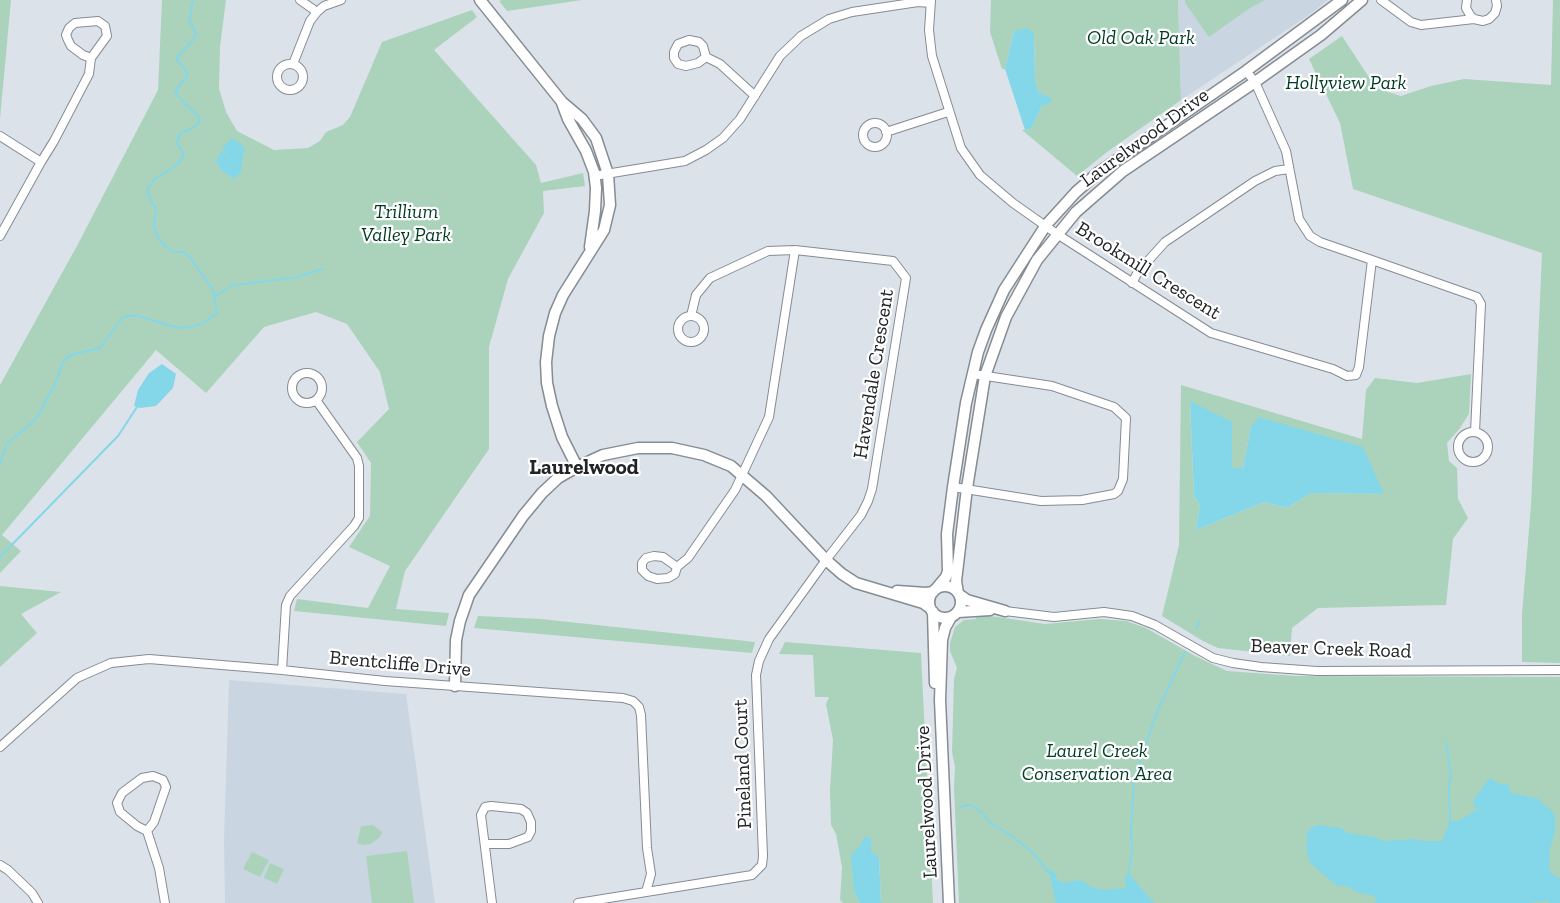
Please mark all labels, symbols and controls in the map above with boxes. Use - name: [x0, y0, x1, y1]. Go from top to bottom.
- park label: Old Oak Park: [1087, 26, 1195, 50]
- park label: Hollyview Park: [1285, 71, 1407, 95]
- street label: Laurelwood Drive: [1076, 83, 1214, 193]
- park label: Trillium Valley Park: [361, 200, 451, 247]
- street label: Brookmill Crescent: [1071, 217, 1225, 325]
- street label: Havendale Crescent: [849, 287, 899, 461]
- district label: Laurelwood: [529, 455, 639, 481]
- street label: Beaver Creek Road: [1250, 634, 1412, 664]
- street label: Brentcliffe Drive: [328, 646, 472, 682]
- street label: Pineland Court: [729, 699, 757, 829]
- street label: Laurelwood Drive: [911, 725, 943, 879]
- park label: Laurel Creek Conservation Area: [1022, 739, 1172, 786]

